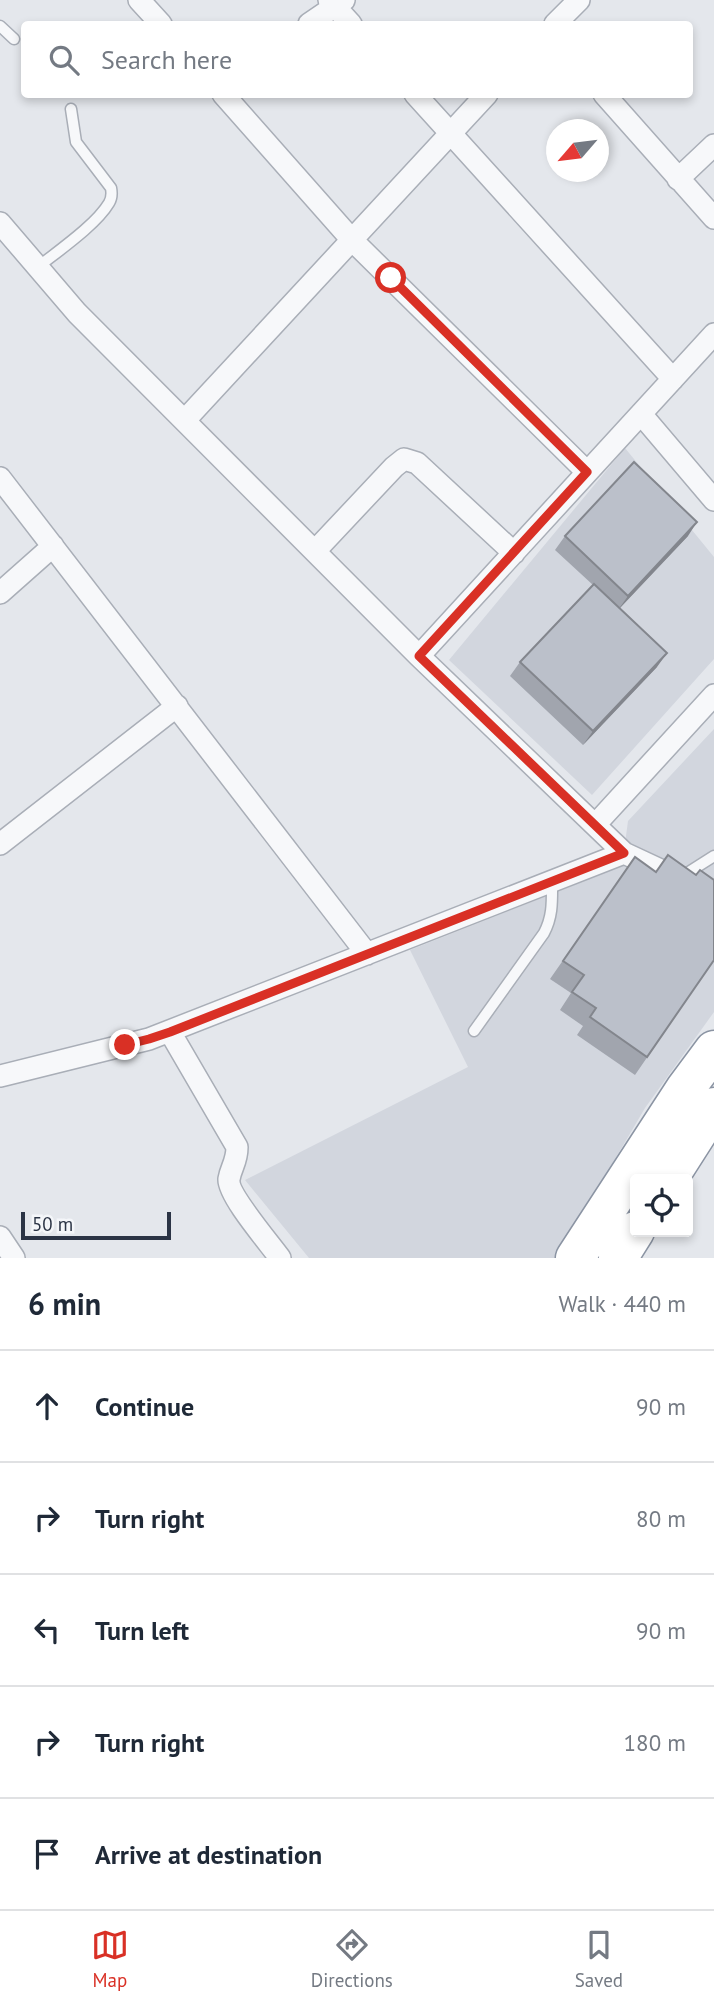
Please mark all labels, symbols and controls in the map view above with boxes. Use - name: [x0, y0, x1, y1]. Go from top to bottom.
- search box: [21, 21, 693, 98]
- icon: search: [45, 41, 83, 79]
- text: Search here: [101, 43, 232, 76]
- north arrow: [546, 119, 609, 182]
- route start: [375, 262, 406, 293]
- route end: [109, 1029, 140, 1060]
- map controls: [630, 1174, 693, 1237]
- button: locate: [630, 1174, 693, 1237]
- scale bar: [21, 1209, 172, 1241]
- text: 50 m: [32, 1212, 73, 1236]
- text: 6 min: [28, 1284, 101, 1323]
- text: Walk · 440 m: [559, 1289, 686, 1318]
- icon: ahead: [28, 1387, 66, 1425]
- text: Continue: [95, 1390, 194, 1423]
- text: 90 m: [636, 1392, 686, 1421]
- icon: right: [28, 1499, 66, 1537]
- text: Turn right: [95, 1502, 204, 1535]
- text: 80 m: [636, 1504, 686, 1533]
- icon: left: [28, 1611, 66, 1649]
- text: Turn left: [95, 1614, 189, 1647]
- text: 90 m: [636, 1616, 686, 1645]
- icon: right: [28, 1723, 66, 1761]
- text: Turn right: [95, 1726, 204, 1759]
- text: 180 m: [624, 1728, 686, 1757]
- icon: arrive: [28, 1835, 66, 1873]
- text: Arrive at destination: [95, 1838, 322, 1871]
- tab: Map: [91, 1926, 129, 1992]
- tab: Directions: [311, 1926, 393, 1992]
- tab: Saved: [575, 1926, 623, 1992]

